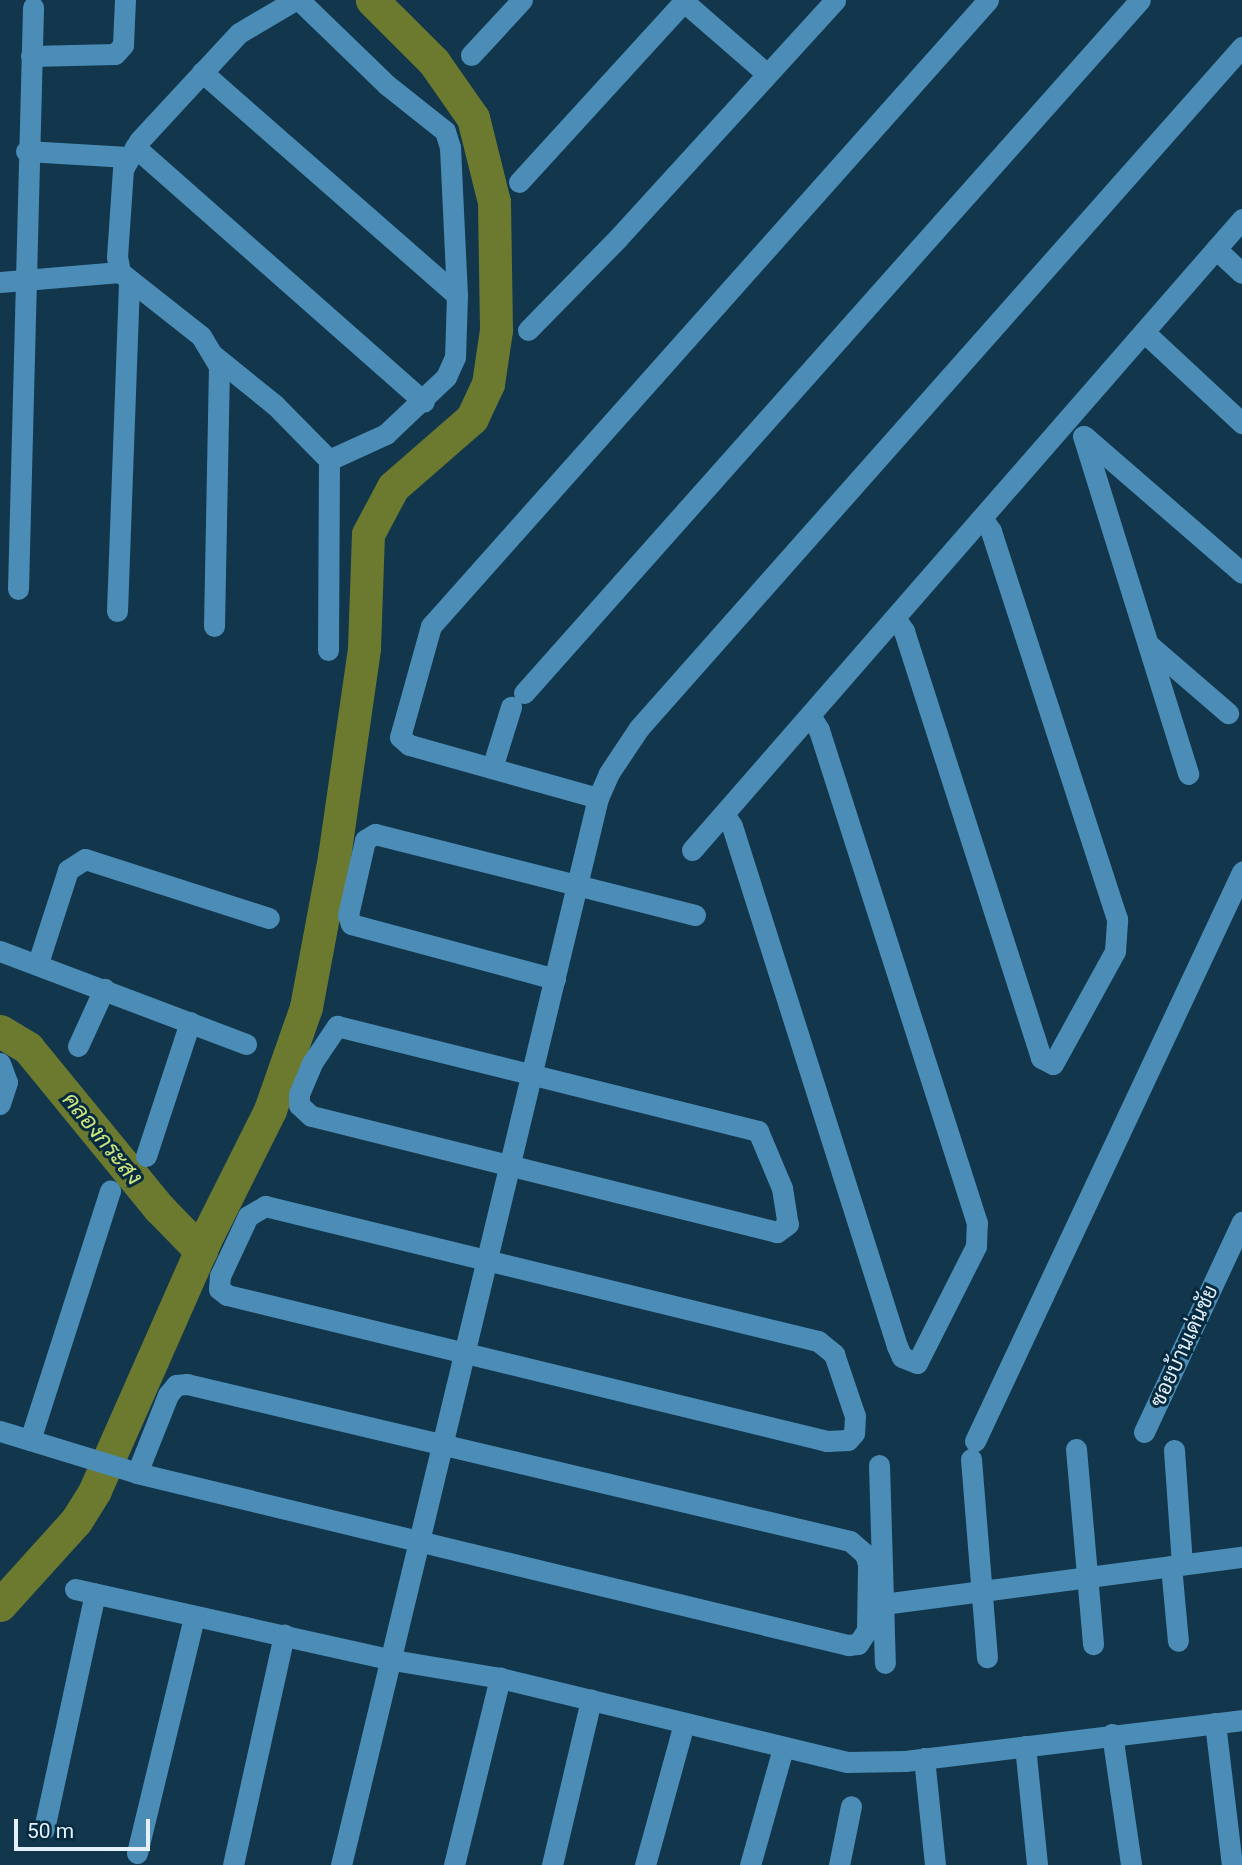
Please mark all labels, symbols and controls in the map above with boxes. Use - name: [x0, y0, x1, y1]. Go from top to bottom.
- water label: คลองกระสง: [56, 1087, 148, 1191]
- street label: ซอยบ้านเด่นชัย: [1145, 1281, 1223, 1411]
- scale bar: [18, 1806, 154, 1850]
- text: 50 m: [27, 1819, 74, 1843]

